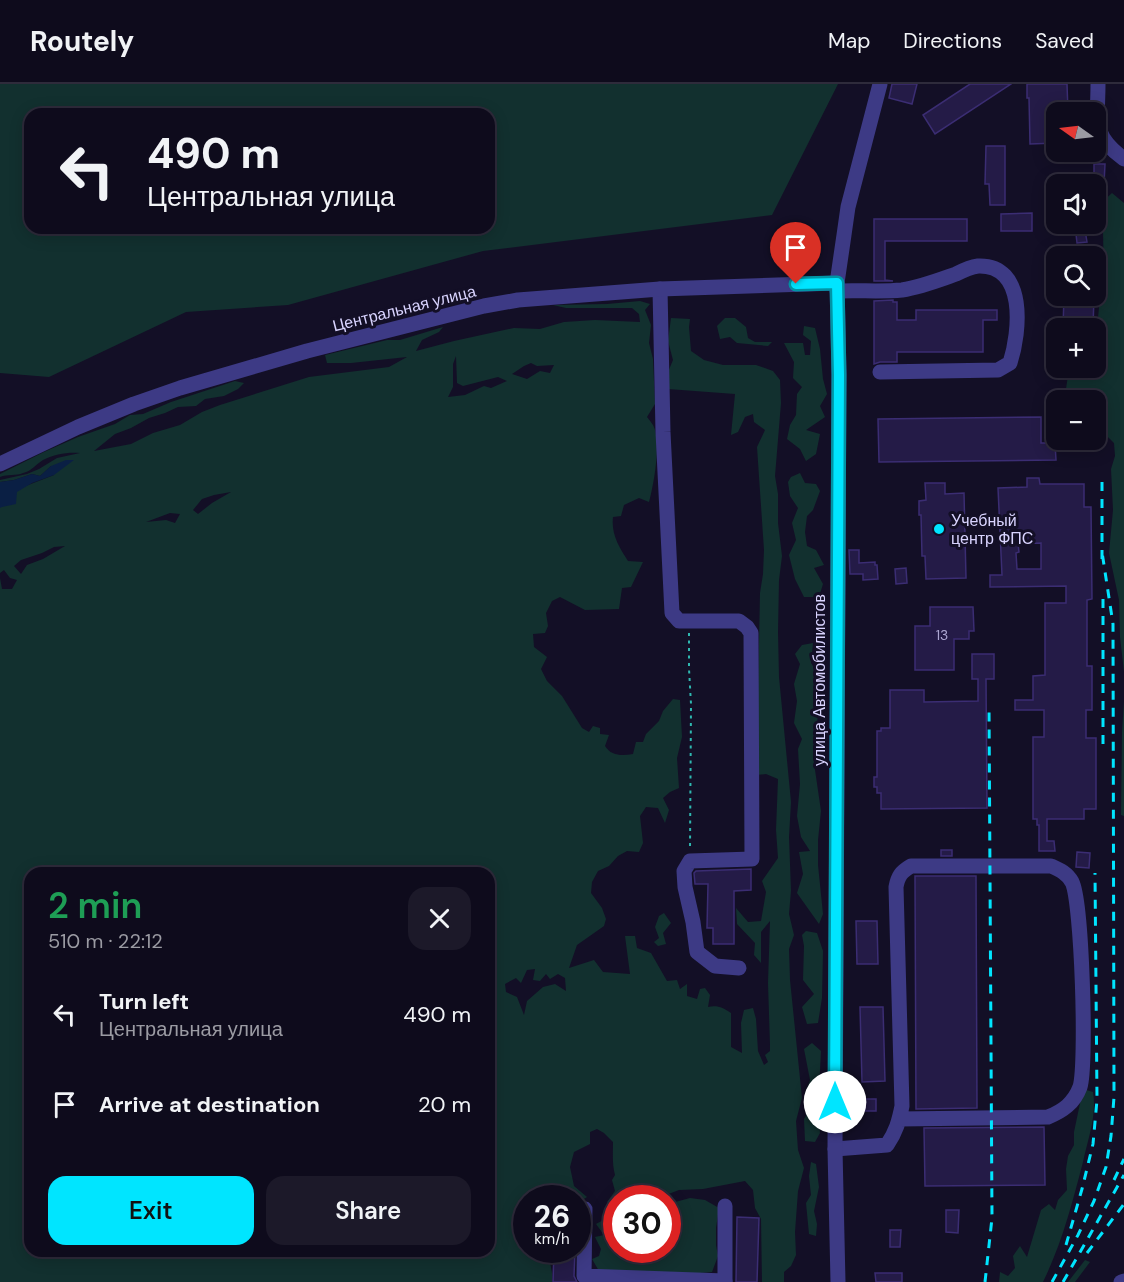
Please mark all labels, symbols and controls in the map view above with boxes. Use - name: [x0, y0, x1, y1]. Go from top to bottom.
- text: Routely: [30, 23, 134, 60]
- text: Map: [828, 27, 870, 55]
- text: Directions: [903, 27, 1002, 55]
- text: Saved: [1035, 27, 1094, 55]
- north arrow: [1046, 102, 1106, 162]
- map controls: [1046, 102, 1106, 450]
- text: 490 m: [147, 126, 280, 181]
- icon: left: [48, 132, 126, 210]
- button: sound: [1046, 174, 1106, 234]
- text: Центральная улица: [147, 179, 395, 214]
- pin: [770, 222, 821, 284]
- icon: arrive: [779, 231, 812, 264]
- button: search: [1046, 246, 1106, 306]
- street label: Центральная улица: [330, 280, 478, 336]
- button: +: [1046, 318, 1106, 378]
- button: −: [1046, 390, 1106, 450]
- place label: Учебный центр ФПС: [951, 510, 1033, 549]
- marker: Учебный центр ФПС: [932, 522, 946, 536]
- street label: улица Автомобилистов: [809, 594, 830, 766]
- house number: 13: [936, 626, 948, 644]
- text: 2 min: [48, 882, 142, 929]
- button: close: [408, 887, 471, 950]
- text: 510 m · 22:12: [48, 928, 163, 954]
- text: Turn left: [99, 987, 189, 1016]
- icon: left: [48, 998, 81, 1031]
- text: 490 m: [403, 1000, 471, 1029]
- text: Центральная улица: [99, 1016, 283, 1042]
- position arrow: [803, 1070, 867, 1134]
- icon: arrive: [48, 1088, 81, 1121]
- text: Arrive at destination: [99, 1090, 320, 1119]
- text: 20 m: [418, 1090, 471, 1119]
- button: Exit: [48, 1176, 254, 1245]
- button: Share: [266, 1176, 471, 1245]
- speed limit sign: 30: [603, 1185, 681, 1263]
- text: 26: [534, 1197, 570, 1236]
- text: km/h: [534, 1229, 570, 1249]

